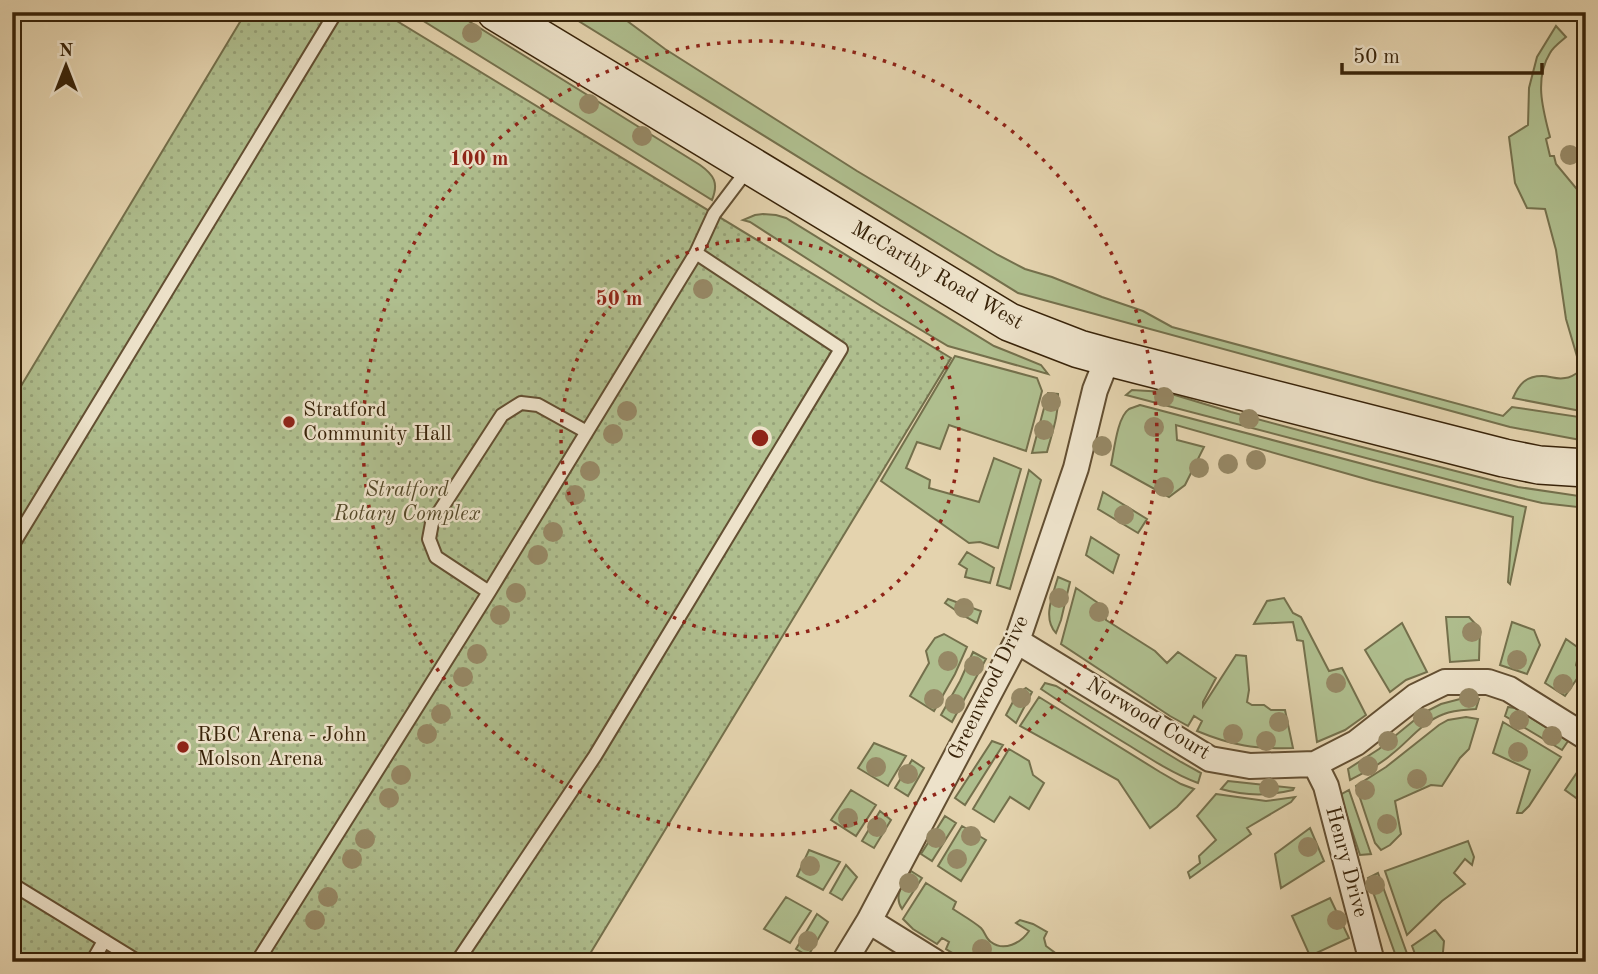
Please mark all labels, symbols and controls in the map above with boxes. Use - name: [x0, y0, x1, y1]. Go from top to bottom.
- north arrow: [32, 32, 102, 102]
- scale bar: [1342, 32, 1542, 76]
- text: N: [59, 42, 74, 61]
- text: 50 m: [1353, 47, 1400, 68]
- text: 100 m: [449, 149, 509, 170]
- street label: McCarthy Road West: [847, 218, 1027, 334]
- text: 50 m: [595, 289, 643, 310]
- place label: Stratford Community Hall: [303, 400, 452, 445]
- marker: Stratford Community Hall: [281, 414, 297, 430]
- centre of rings: [748, 426, 772, 450]
- park label: Stratford Rotary Complex: [332, 480, 481, 525]
- street label: Greenwood Drive: [945, 612, 1033, 764]
- street label: Norwood Court: [1083, 674, 1213, 764]
- place label: RBC Arena - John Molson Arena: [197, 725, 367, 770]
- marker: RBC Arena - John Molson Arena: [175, 739, 191, 755]
- street label: Henry Drive: [1321, 804, 1371, 920]

